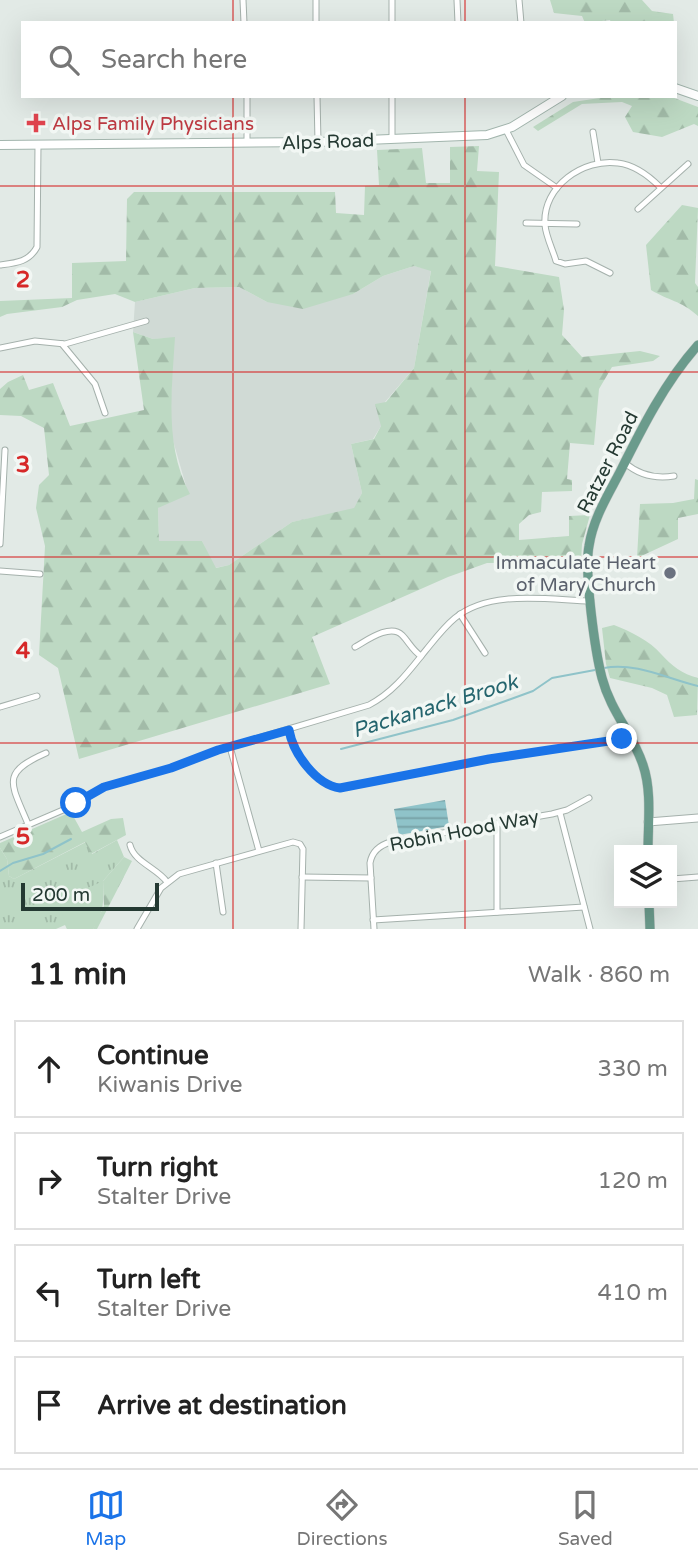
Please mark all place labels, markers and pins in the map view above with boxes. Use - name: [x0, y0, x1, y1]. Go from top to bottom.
- marker: Alps Family Physicians: [26, 113, 46, 133]
- place label: Alps Family Physicians: [52, 113, 254, 135]
- place label: Immaculate Heart of Mary Church: [495, 552, 656, 596]
- marker: Immaculate Heart of Mary Church: [662, 565, 678, 581]

